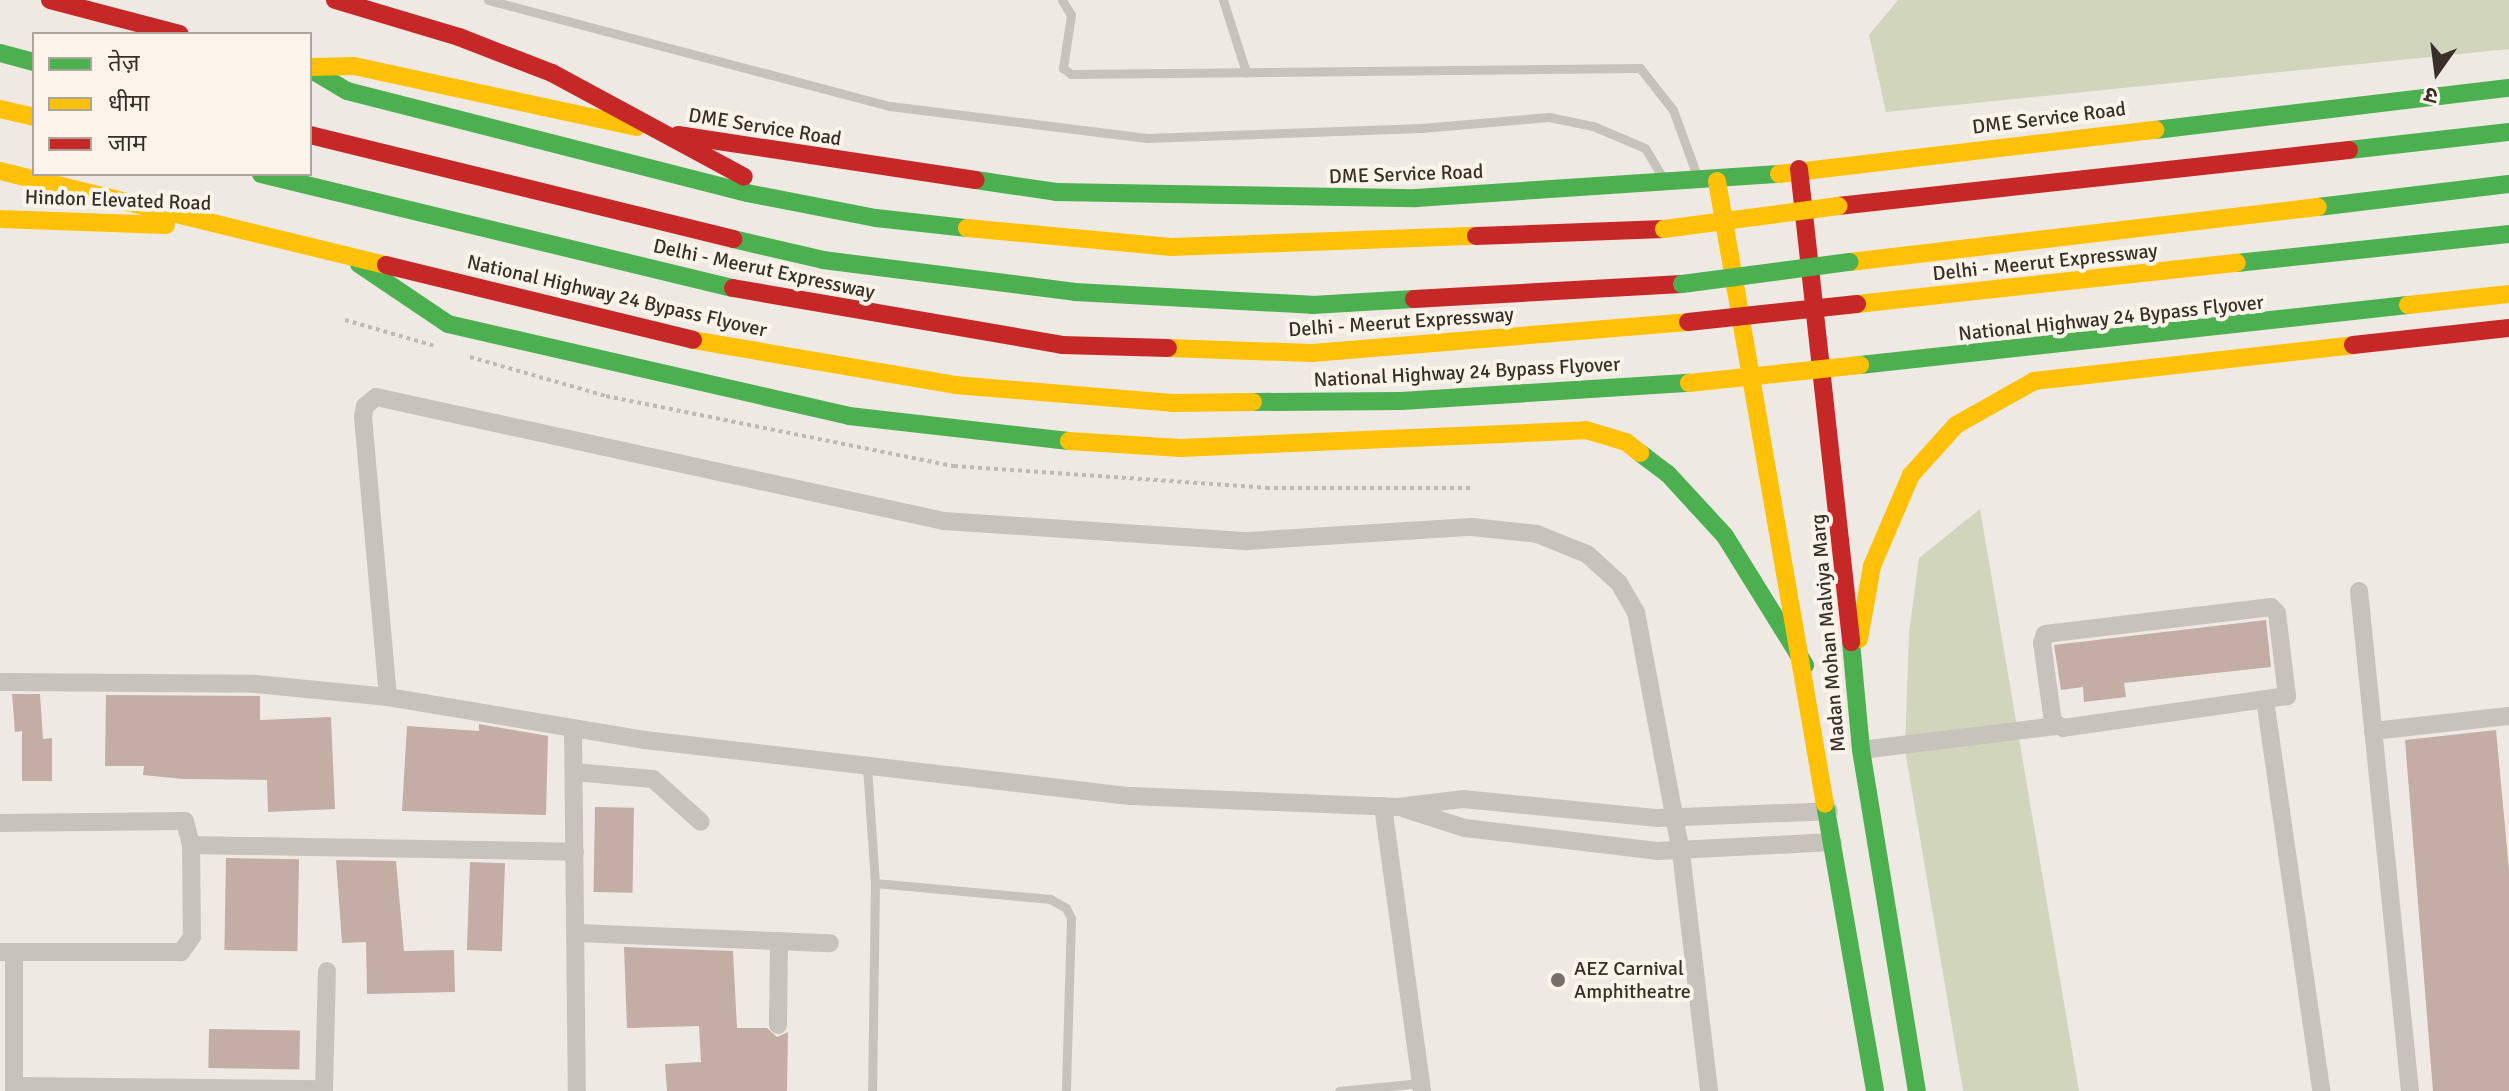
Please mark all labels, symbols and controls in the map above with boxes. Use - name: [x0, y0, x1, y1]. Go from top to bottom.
- legend: [32, 32, 312, 176]
- north arrow: [2397, 32, 2477, 112]
- text: तेज़: [108, 48, 140, 78]
- text: उ: [2422, 81, 2441, 110]
- text: धीमा: [108, 88, 150, 118]
- street label: DME Service Road: [1971, 97, 2127, 139]
- street label: DME Service Road: [687, 103, 843, 151]
- text: जाम: [108, 128, 146, 158]
- street label: DME Service Road: [1328, 159, 1484, 189]
- street label: Hindon Elevated Road: [24, 185, 212, 215]
- street label: Delhi - Meerut Expressway: [651, 234, 877, 304]
- street label: Delhi - Meerut Expressway: [1931, 238, 2159, 286]
- street label: National Highway 24 Bypass Flyover: [465, 250, 769, 342]
- street label: National Highway 24 Bypass Flyover: [1957, 290, 2265, 346]
- street label: Delhi - Meerut Expressway: [1287, 302, 1515, 342]
- street label: National Highway 24 Bypass Flyover: [1313, 352, 1621, 392]
- street label: Madan Mohan Malviya Marg: [1806, 513, 1850, 753]
- place label: AEZ Carnival Amphitheatre: [1574, 956, 1691, 1003]
- marker: AEZ Carnival Amphitheatre: [1549, 971, 1567, 989]

